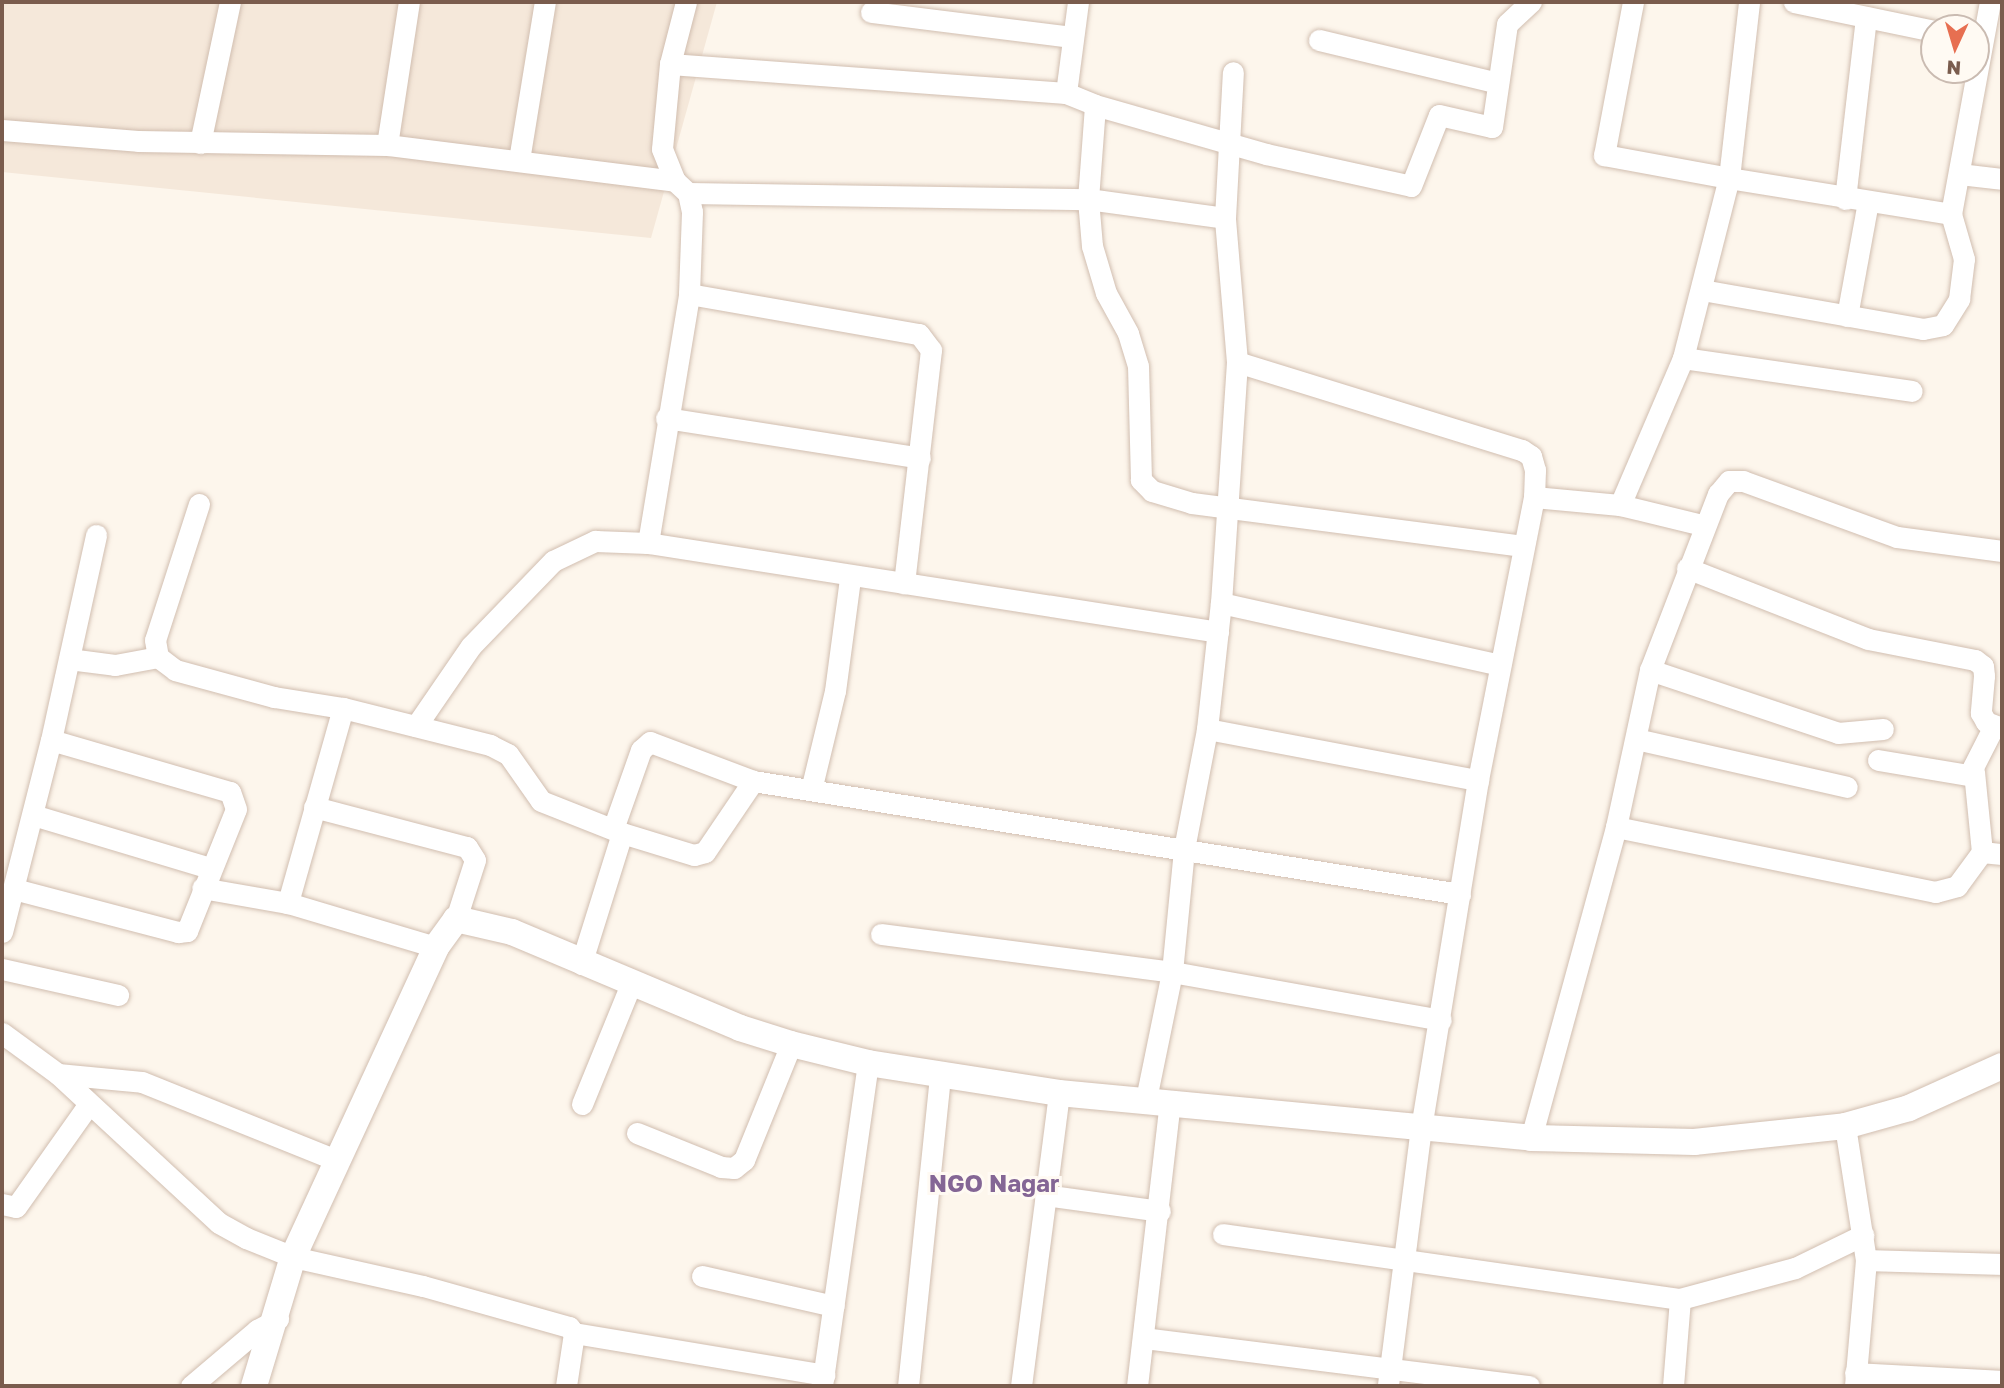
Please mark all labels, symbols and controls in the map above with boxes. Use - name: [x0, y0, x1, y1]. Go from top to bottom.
- north arrow: [1920, 14, 1990, 84]
- text: N: [1946, 56, 1962, 80]
- district label: NGO Nagar: [929, 1169, 1059, 1197]

